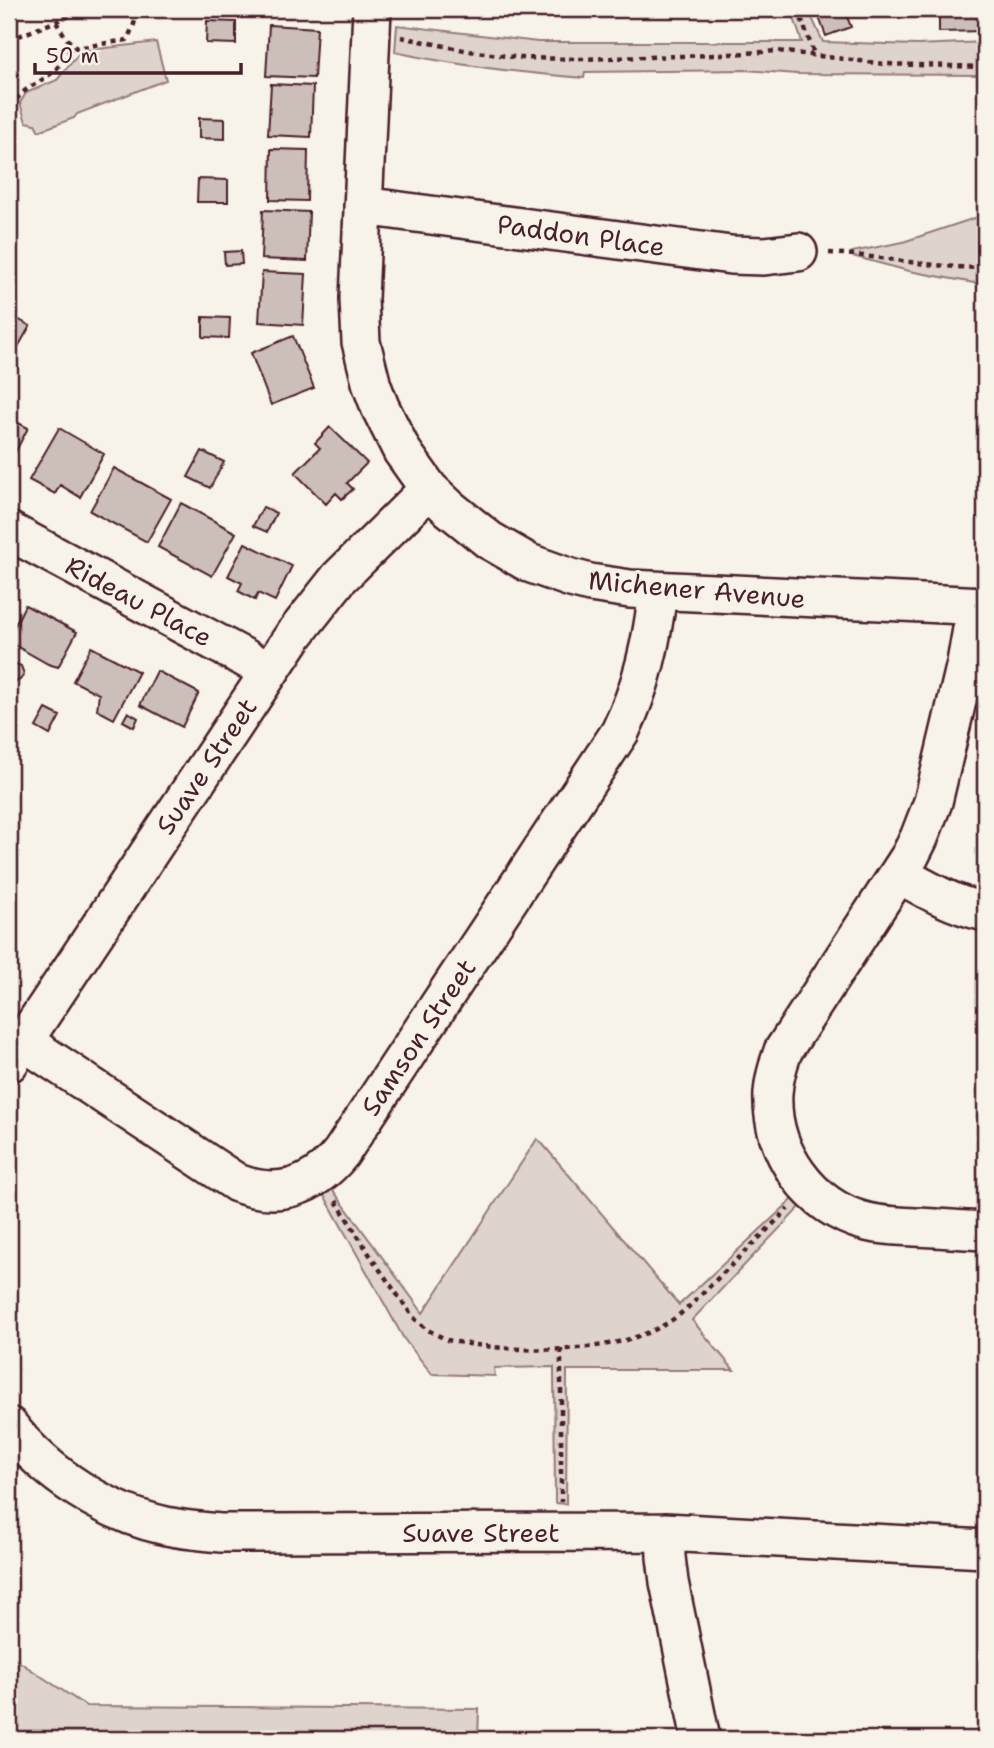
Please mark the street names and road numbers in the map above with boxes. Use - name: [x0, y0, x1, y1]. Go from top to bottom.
- street label: Paddon Place: [495, 206, 667, 264]
- street label: Rideau Place: [59, 548, 219, 654]
- street label: Michener Avenue: [587, 562, 807, 616]
- street label: Suave Street: [147, 691, 265, 841]
- street label: Samson Street: [353, 952, 483, 1122]
- street label: Suave Street: [402, 1515, 560, 1550]

